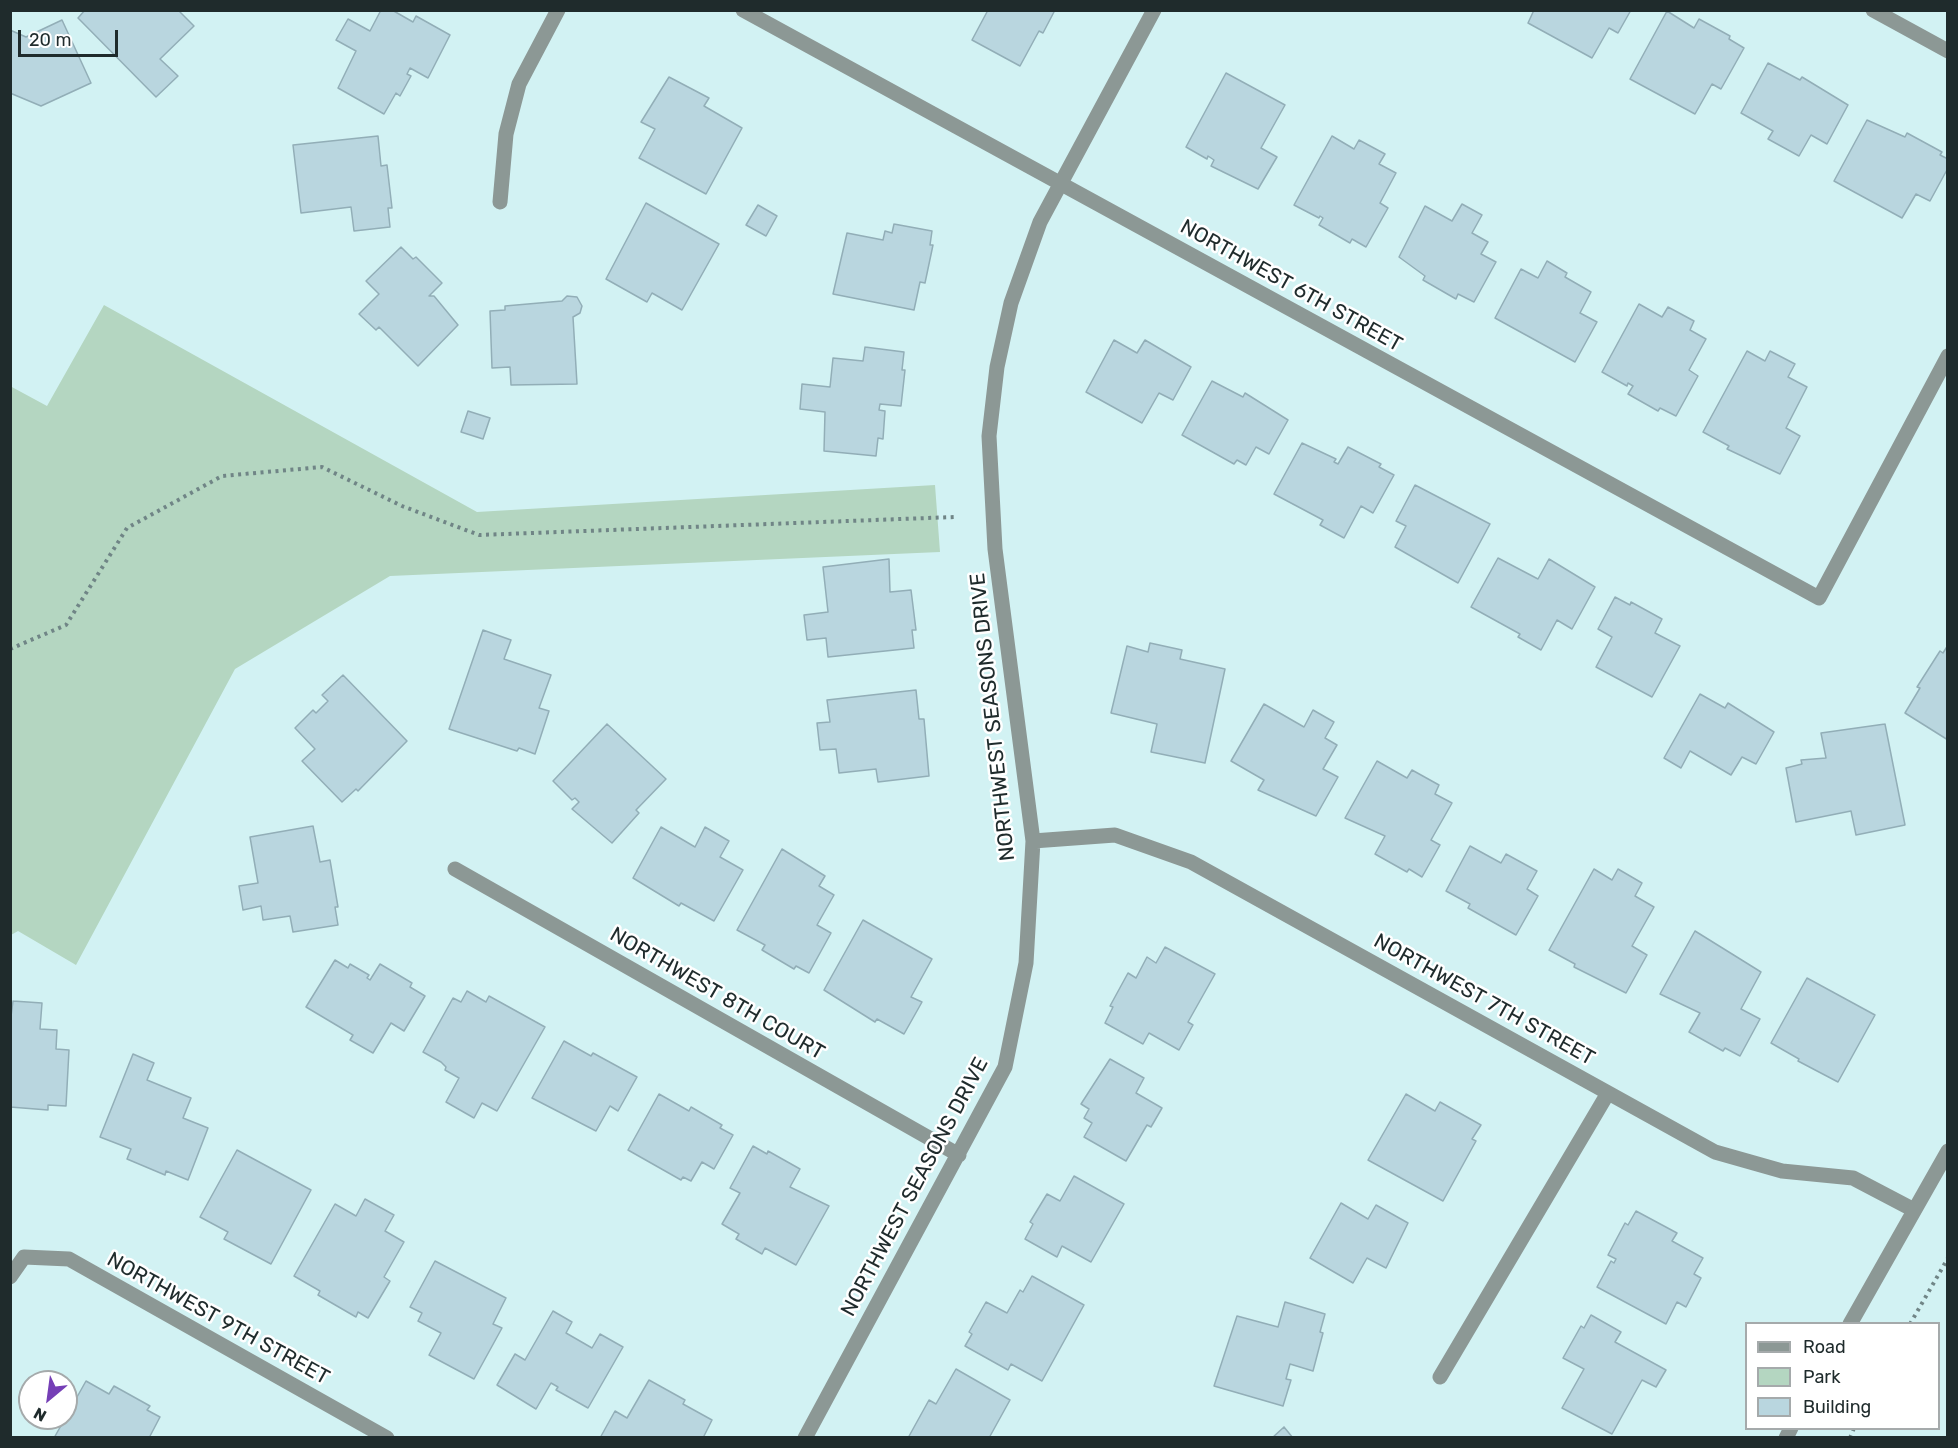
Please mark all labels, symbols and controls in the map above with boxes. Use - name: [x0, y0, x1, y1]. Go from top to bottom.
- scale bar: [21, 18, 122, 56]
- text: 20 m: [29, 29, 71, 51]
- street label: NORTHWEST 6TH STREET: [1176, 214, 1406, 358]
- street label: NORTHWEST SEASONS DRIVE: [965, 572, 1021, 862]
- street label: NORTHWEST 8TH COURT: [605, 922, 829, 1066]
- street label: NORTHWEST 7TH STREET: [1369, 929, 1599, 1071]
- street label: NORTHWEST SEASONS DRIVE: [836, 1053, 994, 1321]
- street label: NORTHWEST 9TH STREET: [102, 1247, 334, 1391]
- legend: [1745, 1322, 1940, 1430]
- text: Road: [1803, 1336, 1846, 1358]
- text: Park: [1803, 1366, 1840, 1388]
- north arrow: [18, 1370, 78, 1430]
- text: Building: [1803, 1396, 1871, 1418]
- text: N: [30, 1403, 50, 1426]

